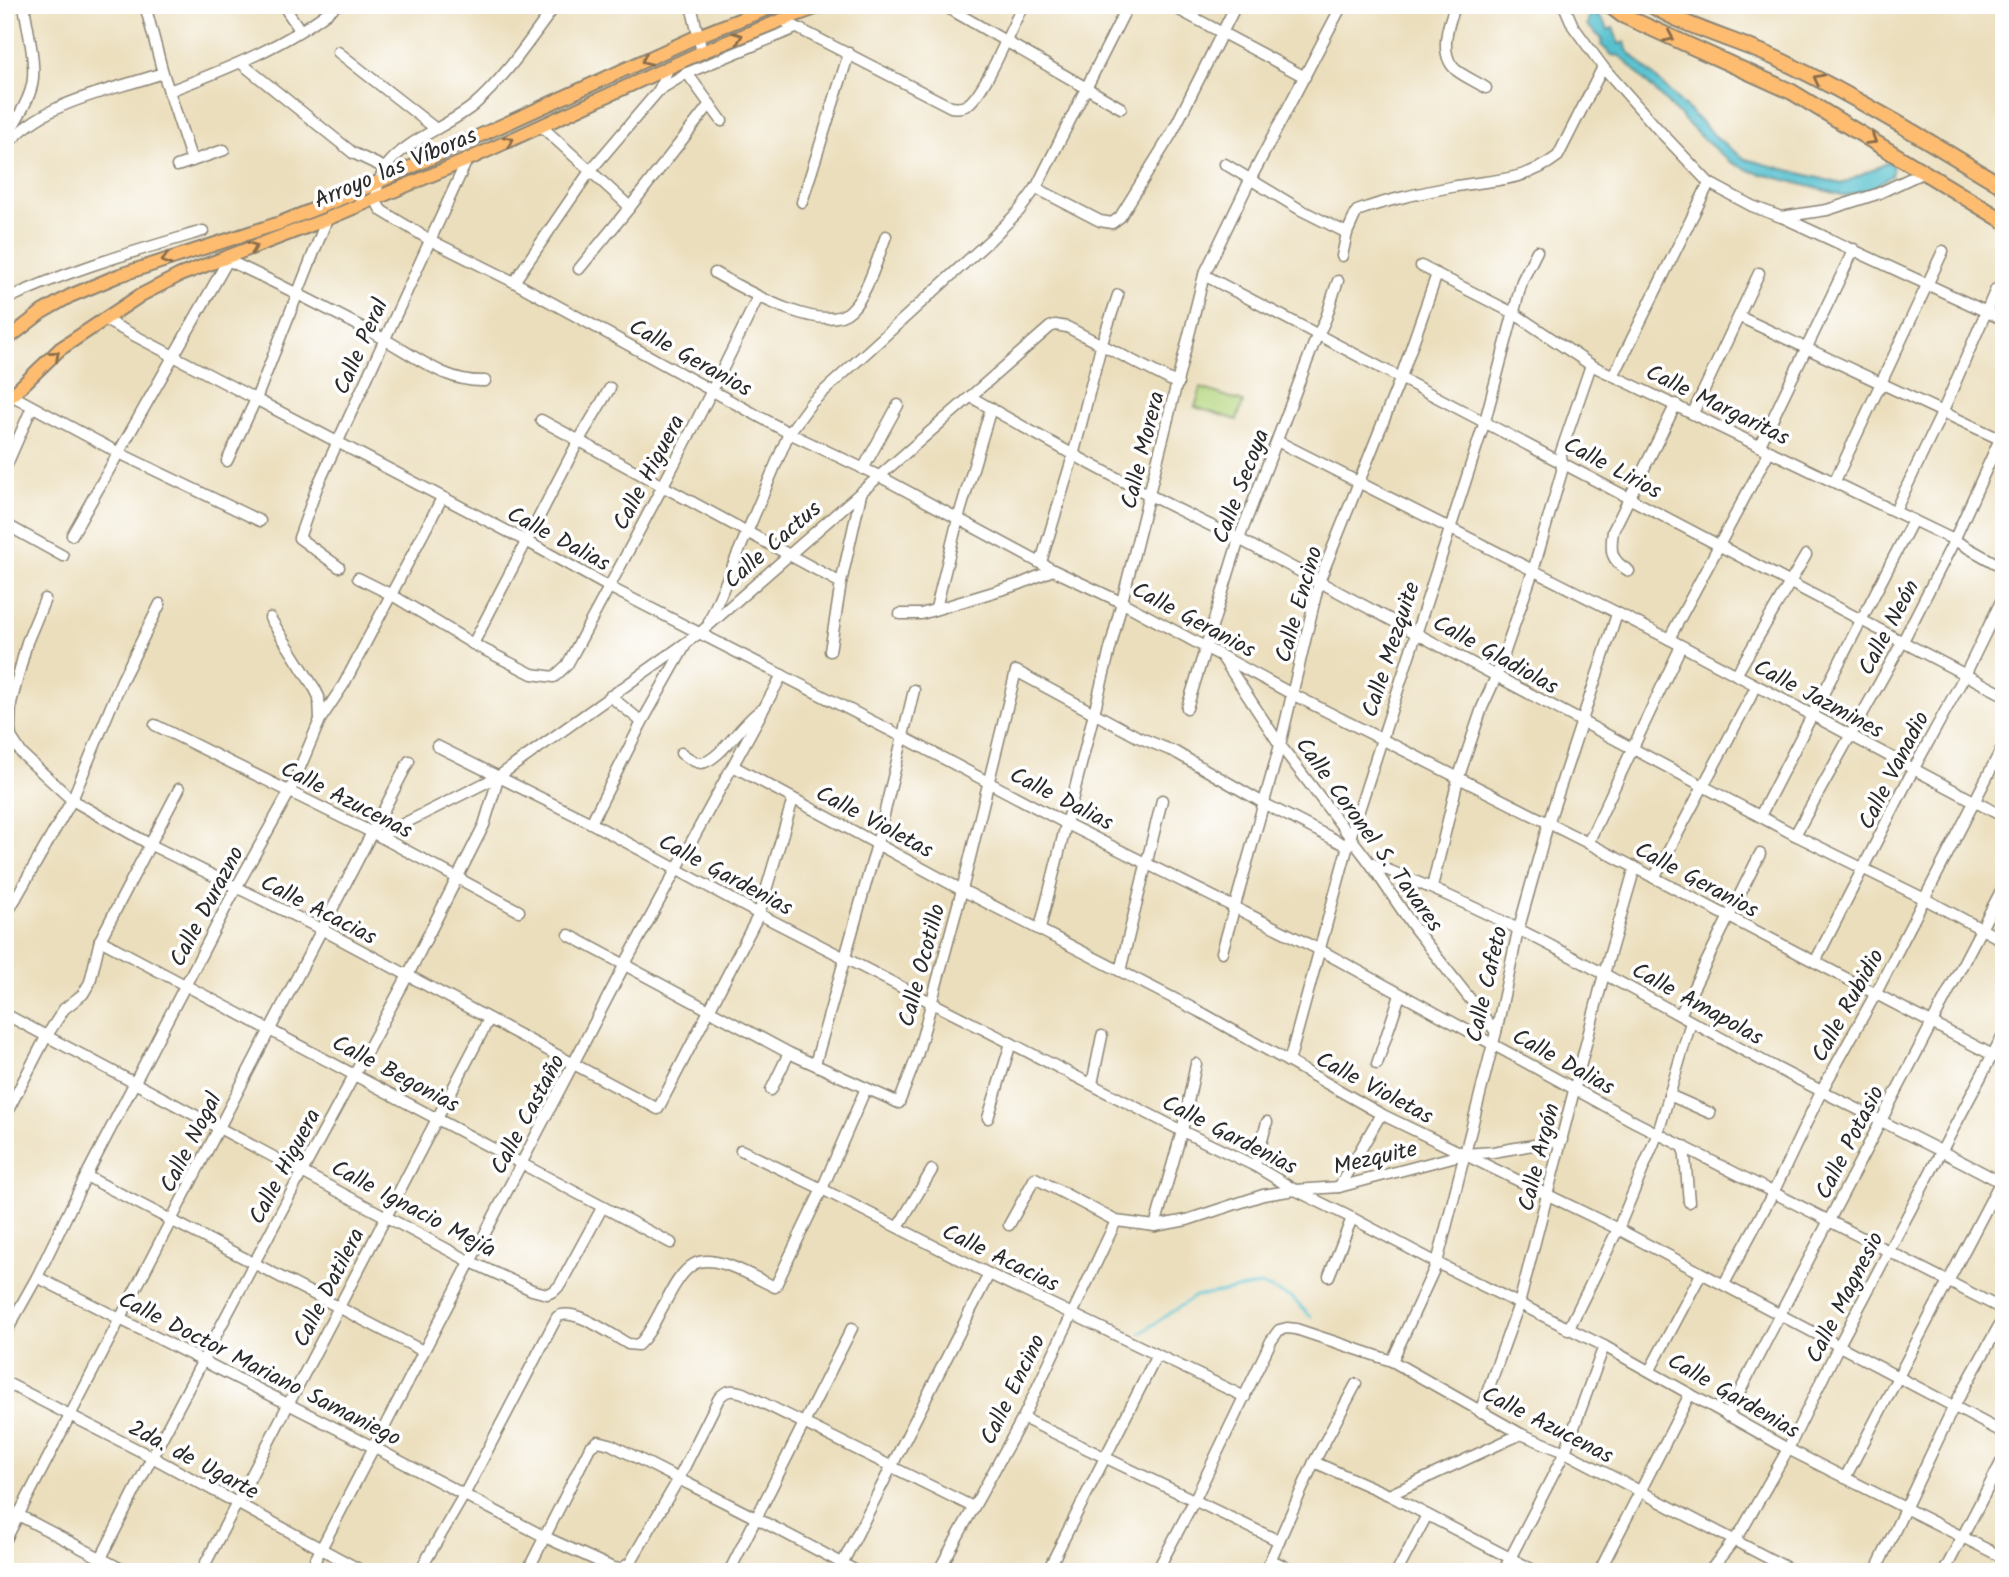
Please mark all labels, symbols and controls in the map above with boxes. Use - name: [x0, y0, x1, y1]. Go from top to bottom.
- one-way arrow: [1662, 29, 1674, 43]
- one-way arrow: [732, 32, 744, 46]
- one-way arrow: [641, 52, 654, 66]
- one-way arrow: [1812, 74, 1825, 88]
- street label: Arroyo las Víboras: [309, 118, 483, 219]
- one-way arrow: [1864, 131, 1877, 144]
- one-way arrow: [501, 135, 514, 149]
- one-way arrow: [247, 241, 259, 255]
- one-way arrow: [160, 252, 172, 266]
- street label: Calle Peral: [325, 292, 399, 401]
- street label: Calle Geranios: [622, 310, 758, 408]
- one-way arrow: [47, 350, 60, 363]
- street label: Calle Margaritas: [1639, 355, 1795, 456]
- street label: Calle Morera: [1112, 388, 1176, 513]
- street label: Calle Higuera: [604, 408, 695, 537]
- street label: Calle Secoya: [1204, 424, 1280, 549]
- street label: Calle Lirios: [1556, 428, 1668, 510]
- street label: Calle Cactus: [716, 492, 831, 598]
- street label: Calle Dalias: [500, 497, 616, 582]
- street label: Calle Encino: [1266, 542, 1334, 667]
- street label: Calle Geranios: [1124, 573, 1262, 669]
- street label: Calle Neón: [1849, 574, 1930, 682]
- street label: Calle Mezquite: [1353, 577, 1431, 722]
- street label: Calle Gladiolas: [1425, 606, 1565, 705]
- street label: Calle Jazmines: [1746, 650, 1890, 749]
- street label: Calle Vanadio: [1849, 705, 1940, 836]
- street label: Calle Coronel S. Tavares: [1285, 730, 1452, 940]
- street label: Calle Azucenas: [274, 752, 419, 850]
- street label: Calle Dalias: [1003, 758, 1120, 841]
- street label: Calle Violetas: [809, 777, 940, 869]
- street label: Calle Gardenias: [651, 825, 799, 926]
- street label: Calle Geranios: [1627, 833, 1765, 929]
- street label: Calle Durazno: [161, 840, 255, 974]
- street label: Calle Acacias: [253, 866, 383, 956]
- street label: Calle Ocotillo: [889, 900, 957, 1031]
- street label: Calle Cafeto: [1457, 923, 1519, 1046]
- street label: Calle Rubidio: [1803, 943, 1895, 1069]
- street label: Calle Amapolas: [1624, 954, 1770, 1056]
- street label: Calle Dalias: [1505, 1020, 1621, 1106]
- street label: Calle Begonias: [325, 1026, 466, 1124]
- street label: Calle Violetas: [1309, 1043, 1440, 1135]
- street label: Calle Castaño: [482, 1048, 576, 1182]
- street label: Calle Potasio: [1807, 1080, 1895, 1206]
- street label: Calle Nogal: [151, 1086, 233, 1200]
- street label: Calle Gardenias: [1155, 1086, 1303, 1186]
- street label: Calle Argón: [1509, 1099, 1571, 1215]
- street label: Calle Higuera: [240, 1102, 331, 1231]
- street label: Mezquite: [1330, 1132, 1421, 1186]
- street label: Calle Ignacio Mejía: [324, 1151, 502, 1268]
- street label: Calle Acacias: [935, 1215, 1065, 1303]
- street label: Calle Datilera: [284, 1222, 375, 1354]
- street label: Calle Magnesio: [1797, 1226, 1894, 1370]
- street label: Calle Doctor Mariano Samaniego: [111, 1283, 407, 1457]
- street label: Calle Encino: [971, 1328, 1056, 1451]
- street label: Calle Gardenias: [1660, 1344, 1806, 1449]
- street label: Calle Azucenas: [1475, 1377, 1620, 1475]
- street label: 2da. de Ugarte: [121, 1411, 265, 1510]

